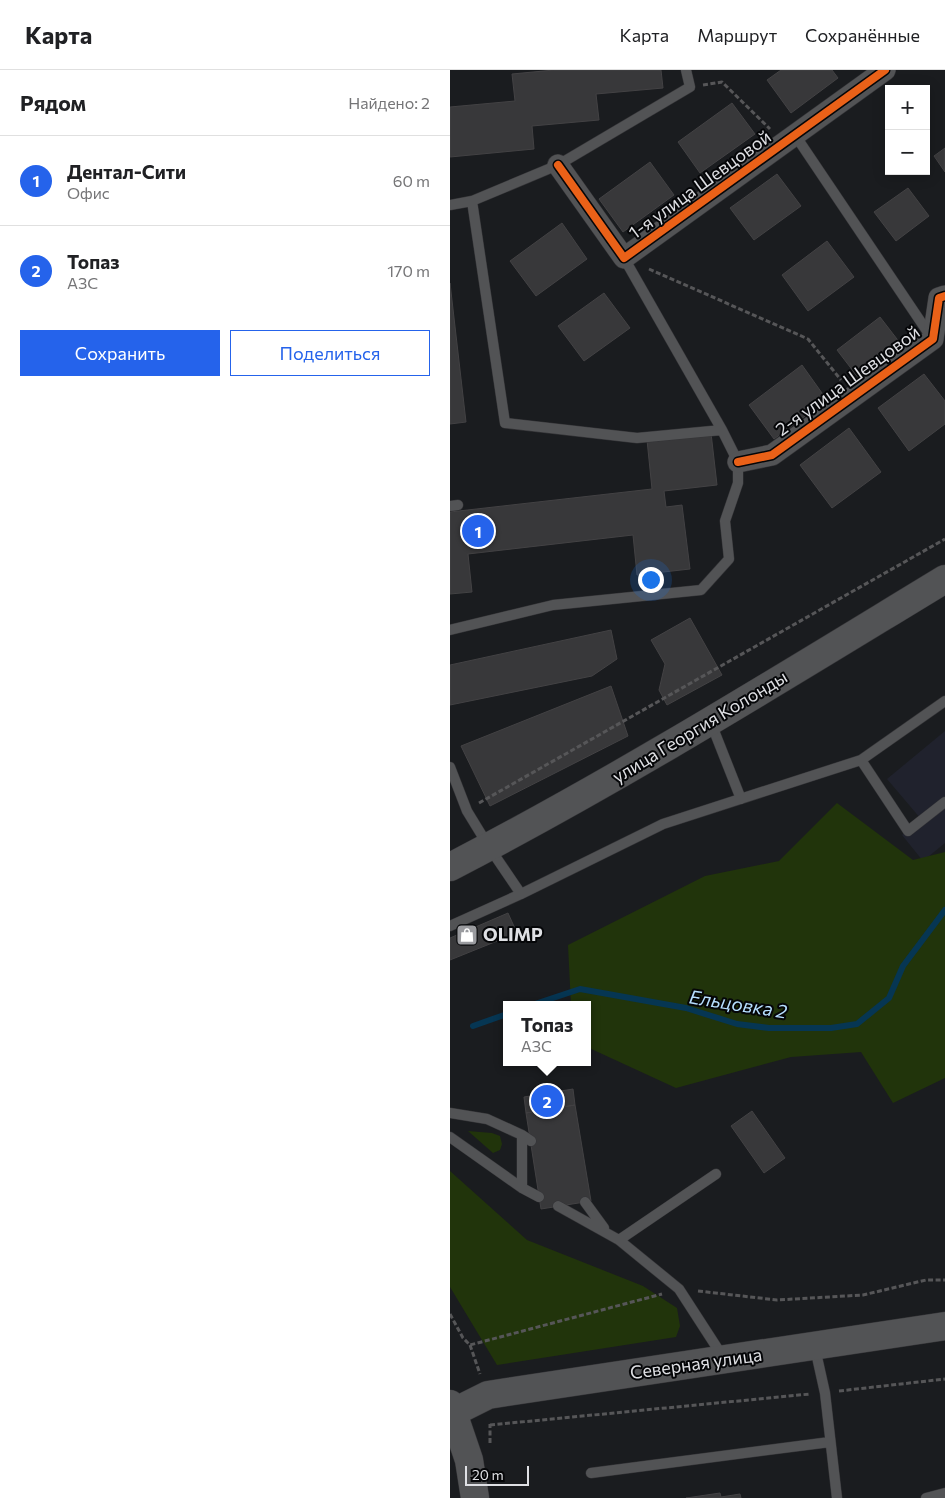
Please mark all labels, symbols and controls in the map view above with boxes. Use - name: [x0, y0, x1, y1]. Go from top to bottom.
- text: Карта: [25, 20, 92, 49]
- text: Карта: [620, 24, 669, 46]
- text: Маршрут: [697, 24, 777, 46]
- text: Сохранённые: [805, 24, 920, 46]
- map controls: [885, 85, 930, 175]
- button: +: [885, 85, 930, 130]
- text: Рядом: [20, 90, 86, 115]
- text: Найдено: 2: [348, 93, 430, 112]
- street label: 1-я улица Шевцовой: [624, 125, 775, 243]
- button: −: [885, 130, 930, 175]
- text: Дентал-Сити: [67, 160, 186, 183]
- text: 1: [32, 171, 40, 190]
- text: 60 m: [393, 171, 430, 190]
- text: Офис: [67, 183, 110, 202]
- text: Топаз: [67, 250, 119, 273]
- text: 2: [31, 261, 41, 280]
- text: 170 m: [387, 261, 430, 280]
- text: АЗС: [67, 273, 98, 292]
- street label: 2-я улица Шевцовой: [771, 320, 924, 440]
- button: Сохранить: [20, 330, 220, 376]
- button: Поделиться: [230, 330, 430, 376]
- pin: 1: [462, 512, 494, 550]
- your location: [638, 567, 664, 593]
- street label: улица Георгия Колонды: [608, 665, 791, 787]
- shop icon: OLIMP: [455, 923, 479, 947]
- place label: OLIMP: [483, 923, 543, 945]
- water label: Ельцовка 2: [688, 984, 789, 1023]
- popup: [503, 1001, 591, 1066]
- text: Топаз: [521, 1013, 573, 1036]
- text: АЗС: [521, 1036, 552, 1055]
- pin: 2: [531, 1082, 563, 1120]
- street label: Северная улица: [628, 1343, 763, 1383]
- scale bar: [465, 1463, 529, 1486]
- text: 20 m: [472, 1466, 504, 1483]

